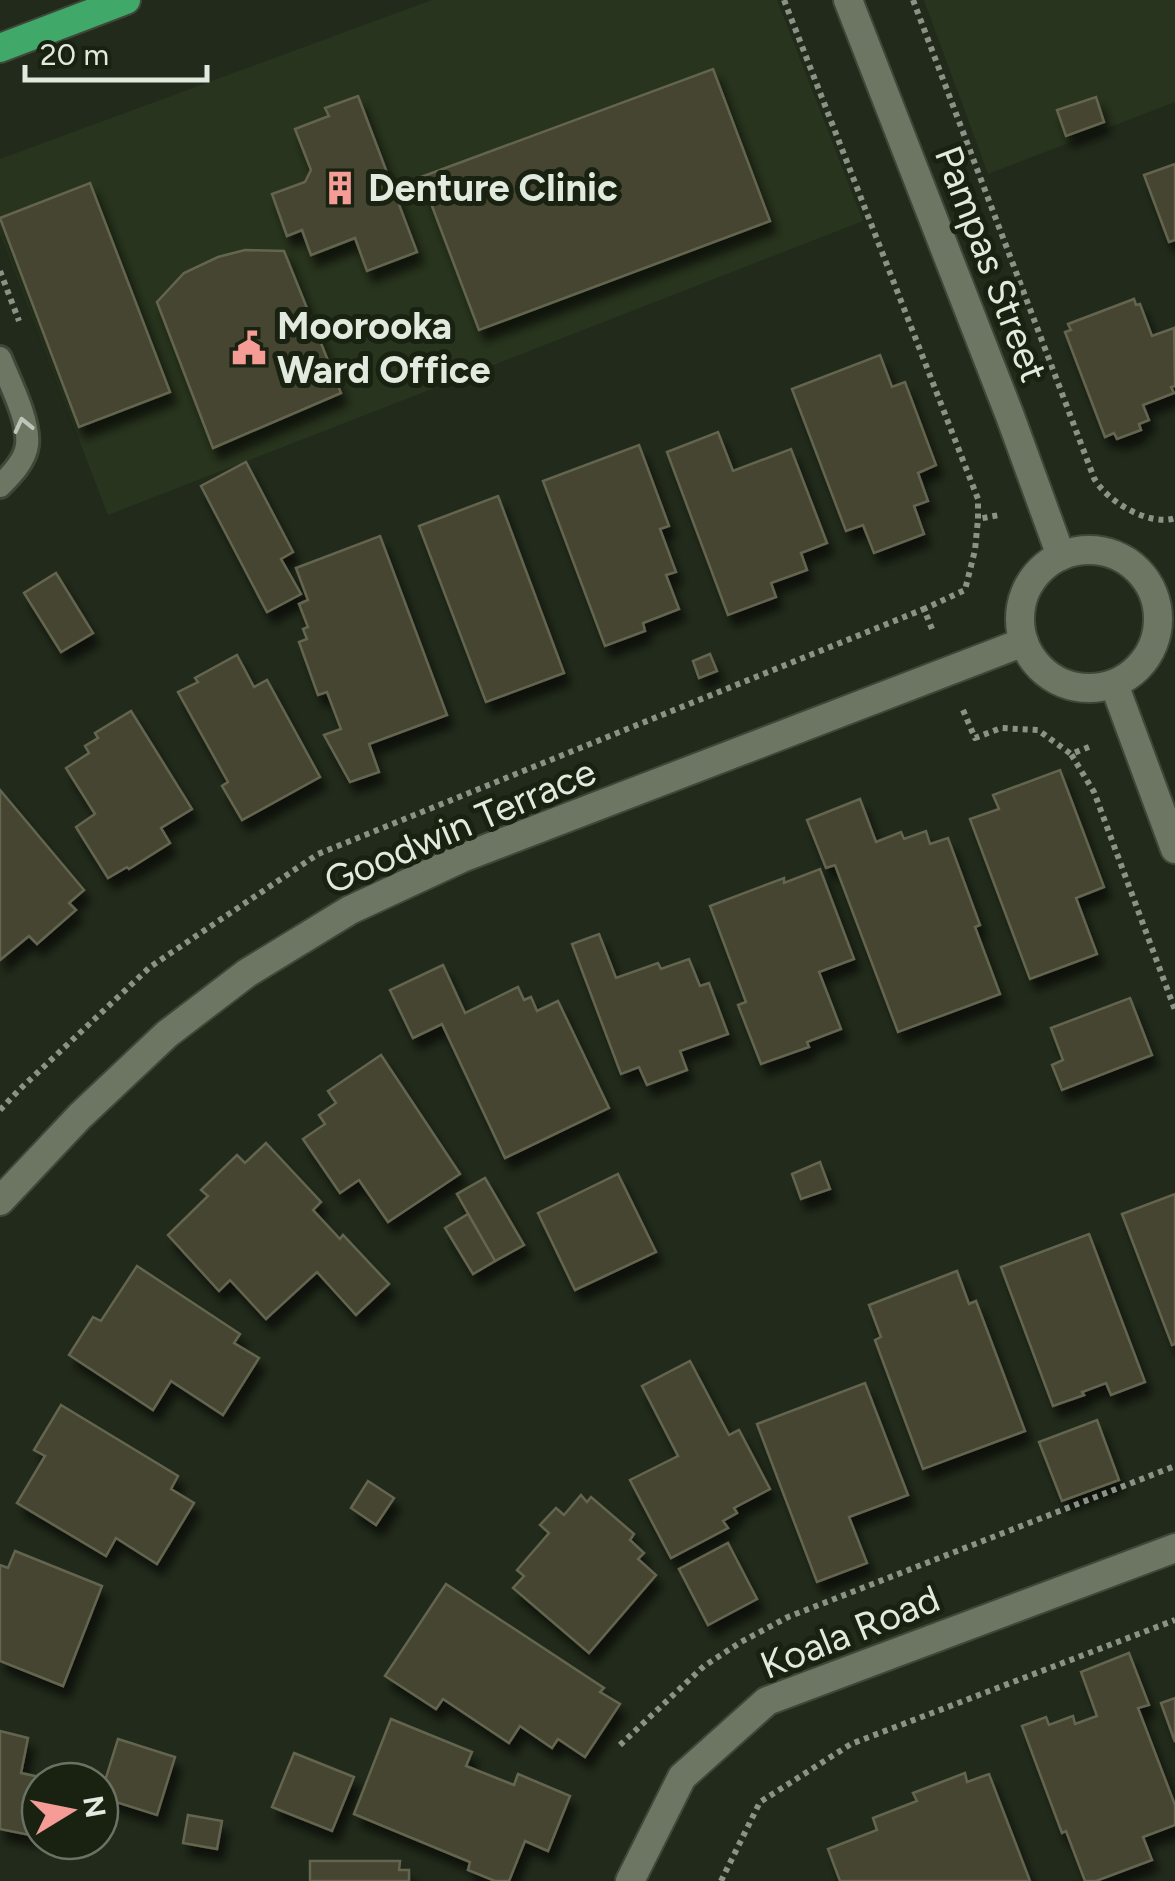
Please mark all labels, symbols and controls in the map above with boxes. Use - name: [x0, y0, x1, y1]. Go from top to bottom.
- scale bar: [25, 20, 208, 82]
- text: 20 m: [40, 36, 109, 73]
- street label: Pampas Street: [925, 140, 1057, 388]
- place label: Denture Clinic: [368, 165, 618, 211]
- building icon: Denture Clinic: [321, 169, 359, 207]
- place label: Moorooka Ward Office: [277, 303, 491, 393]
- public building icon: Moorooka Ward Office: [230, 329, 268, 367]
- one-way arrow: [13, 417, 34, 434]
- street label: Goodwin Terrace: [317, 748, 603, 904]
- street label: Koala Road: [754, 1575, 946, 1689]
- north arrow: [20, 1761, 120, 1861]
- text: N: [76, 1793, 113, 1820]

